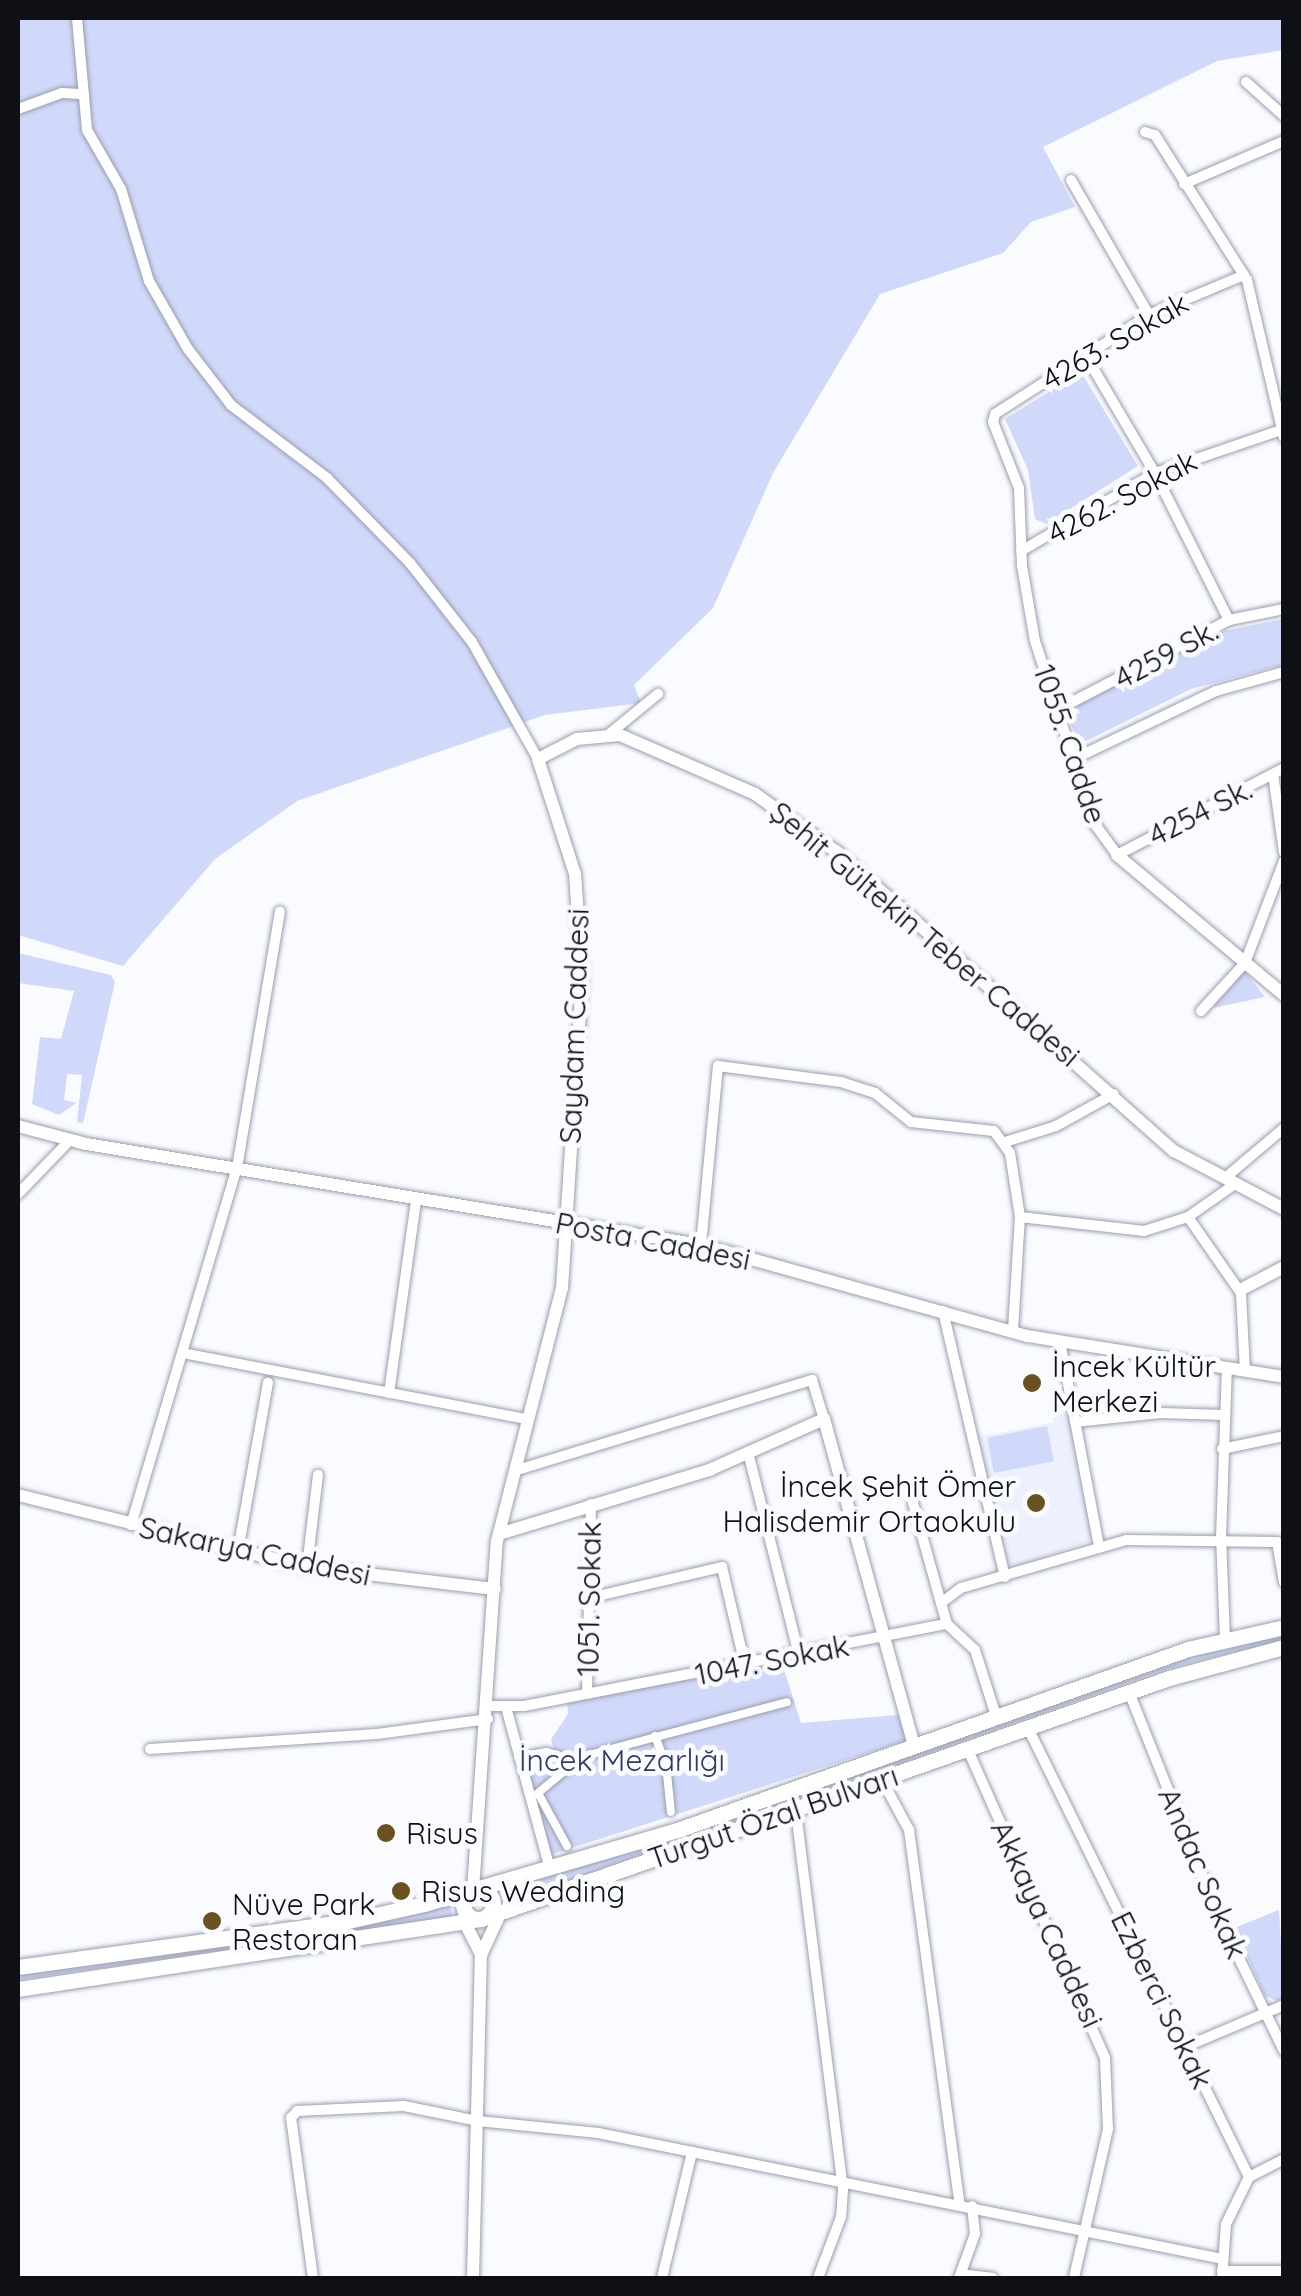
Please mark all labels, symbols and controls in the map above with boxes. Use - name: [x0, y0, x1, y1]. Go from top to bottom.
- street label: 4263. Sokak: [1035, 285, 1195, 397]
- street label: 4262. Sokak: [1041, 443, 1203, 551]
- street label: 4259 Sk.: [1108, 612, 1224, 696]
- street label: 1055. Cadde: [1026, 660, 1114, 828]
- street label: 4254 Sk.: [1142, 771, 1258, 853]
- street label: Şehit Gültekin Teber Caddesi: [763, 794, 1087, 1074]
- street label: Saydam Caddesi: [552, 908, 596, 1144]
- street label: Posta Caddesi: [552, 1204, 754, 1278]
- place label: İncek Kültür Merkezi: [1052, 1348, 1216, 1418]
- marker: İncek Kültür Merkezi: [1021, 1372, 1043, 1394]
- place label: İncek Şehit Ömer Halisdemir Ortaokulu: [722, 1468, 1016, 1538]
- marker: İncek Şehit Ömer Halisdemir Ortaokulu: [1025, 1492, 1047, 1514]
- street label: Sakarya Caddesi: [136, 1509, 374, 1593]
- street label: 1051. Sokak: [570, 1521, 608, 1677]
- street label: 1047. Sokak: [692, 1627, 852, 1693]
- park label: İncek Mezarlığı: [519, 1742, 725, 1778]
- street label: Turgut Özal Bulvarı: [643, 1757, 903, 1877]
- street label: Andac Sokak: [1151, 1782, 1255, 1964]
- place label: Risus: [406, 1815, 478, 1851]
- street label: Akkaya Caddesi: [983, 1815, 1111, 2033]
- marker: Risus: [375, 1822, 397, 1844]
- place label: Risus Wedding: [421, 1873, 625, 1909]
- marker: Risus Wedding: [390, 1880, 412, 1902]
- place label: Nüve Park Restoran: [232, 1886, 375, 1956]
- street label: Ezberci Sokak: [1104, 1906, 1220, 2094]
- marker: Nüve Park Restoran: [201, 1910, 223, 1932]

